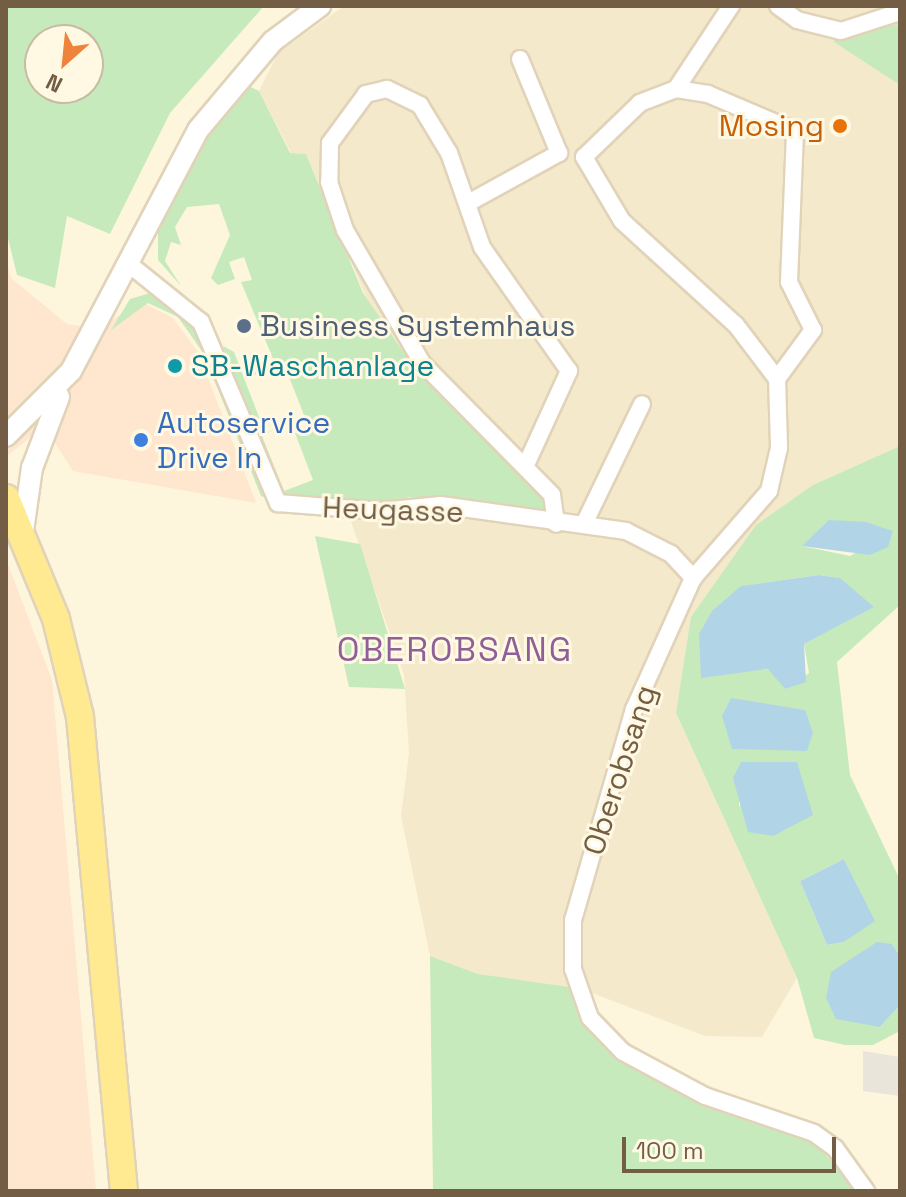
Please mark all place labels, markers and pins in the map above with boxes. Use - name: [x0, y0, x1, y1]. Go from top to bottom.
- place label: Mosing: [719, 108, 824, 144]
- marker: Mosing: [831, 117, 849, 135]
- place label: Business Systemhaus: [260, 308, 575, 344]
- marker: Business Systemhaus: [235, 317, 253, 335]
- place label: SB-Waschanlage: [191, 348, 434, 384]
- marker: SB-Waschanlage: [166, 357, 184, 375]
- place label: Autoservice Drive In: [157, 405, 330, 476]
- marker: Autoservice Drive In: [132, 431, 150, 449]

